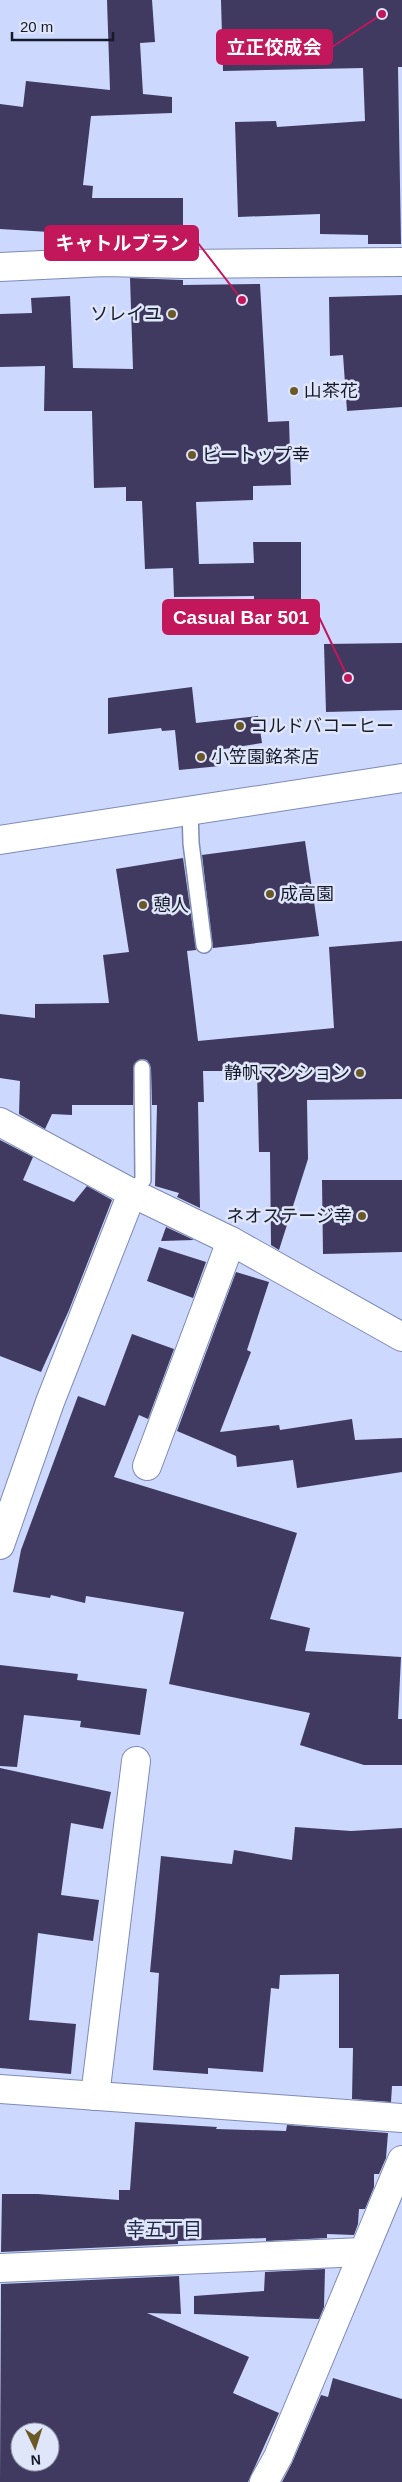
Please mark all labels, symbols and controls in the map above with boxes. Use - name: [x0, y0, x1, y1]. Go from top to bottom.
- scale bar: [12, 10, 114, 42]
- text: 20 m: [20, 18, 53, 35]
- callout: 立正佼成会: [217, 30, 332, 64]
- text: 立正佼成会: [226, 37, 322, 58]
- callout: キャトルブラン: [45, 226, 198, 260]
- text: キャトルブラン: [55, 233, 189, 254]
- place label: ソレイユ: [90, 304, 162, 324]
- marker: ソレイユ: [166, 308, 178, 320]
- place label: 山茶花: [304, 381, 358, 401]
- marker: 山茶花: [288, 385, 300, 397]
- place label: ビートップ幸: [202, 445, 310, 465]
- marker: ビートップ幸: [186, 449, 198, 461]
- callout: Casual Bar 501: [163, 600, 319, 634]
- text: Casual Bar 501: [173, 607, 310, 628]
- place label: コルドバコーヒー: [250, 716, 394, 736]
- marker: コルドバコーヒー: [234, 720, 246, 732]
- place label: 小笠園銘茶店: [211, 747, 319, 767]
- marker: 小笠園銘茶店: [195, 751, 207, 763]
- place label: 成高園: [280, 884, 334, 904]
- marker: 成高園: [264, 888, 276, 900]
- place label: 憩人: [153, 895, 189, 915]
- marker: 憩人: [137, 899, 149, 911]
- place label: 静帆マンション: [224, 1063, 350, 1083]
- marker: 静帆マンション: [354, 1067, 366, 1079]
- place label: ネオステージ幸: [226, 1206, 352, 1226]
- marker: ネオステージ幸: [356, 1210, 368, 1222]
- district label: 幸五丁目: [126, 2219, 202, 2240]
- north arrow: [10, 2422, 60, 2472]
- text: N: [30, 2452, 42, 2468]

